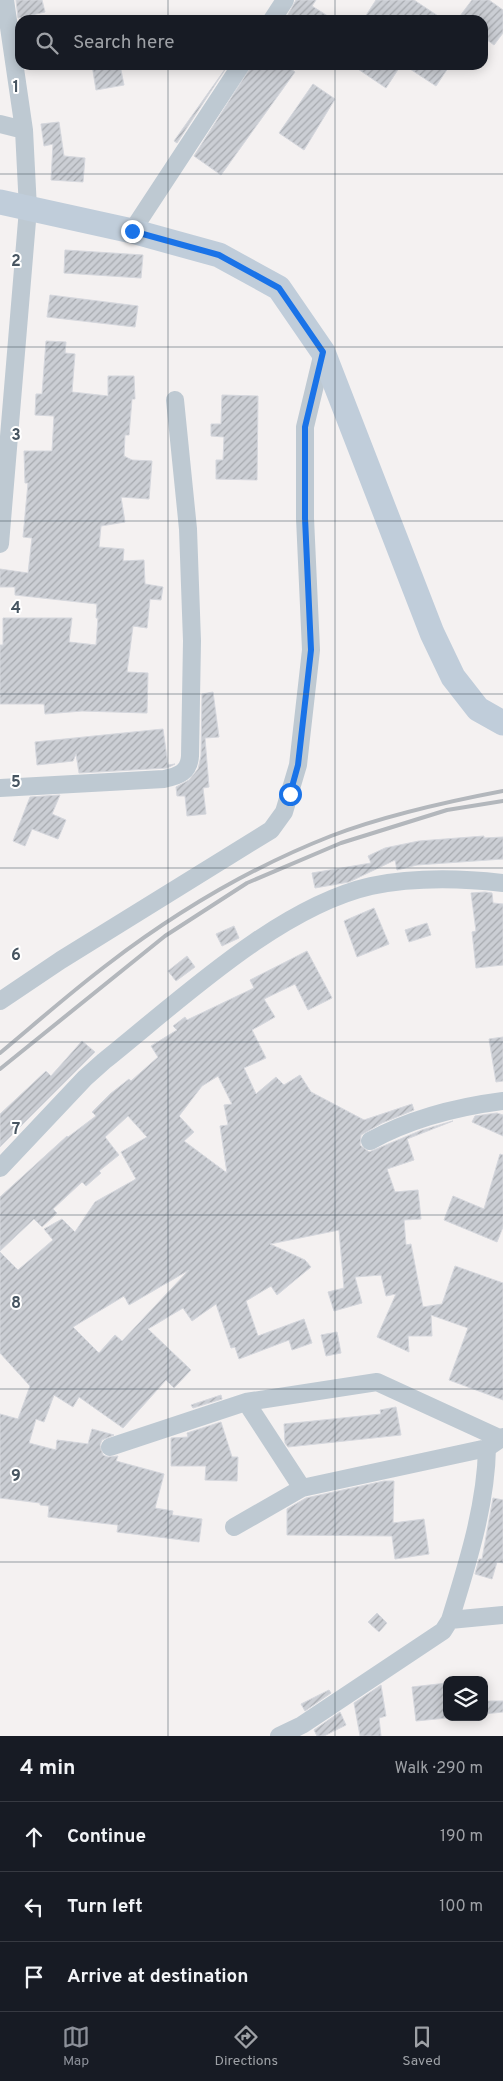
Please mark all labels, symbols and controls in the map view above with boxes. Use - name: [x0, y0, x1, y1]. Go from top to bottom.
- search box: [15, 15, 488, 70]
- icon: search: [33, 29, 61, 57]
- text: Search here: [73, 31, 175, 55]
- text: 1: [13, 78, 19, 98]
- route end: [121, 220, 144, 243]
- text: 2: [11, 252, 21, 272]
- text: 3: [11, 426, 21, 446]
- text: 4: [11, 599, 21, 619]
- text: 5: [11, 773, 21, 793]
- route start: [279, 783, 302, 806]
- text: 6: [11, 946, 21, 966]
- text: 7: [12, 1120, 20, 1140]
- text: 8: [11, 1294, 21, 1314]
- text: 9: [11, 1467, 21, 1487]
- map controls: [443, 1676, 488, 1721]
- button: layers: [443, 1676, 488, 1721]
- text: 4 min: [20, 1755, 76, 1782]
- text: Walk · 290 m: [395, 1759, 483, 1779]
- icon: ahead: [20, 1823, 48, 1851]
- text: Continue: [67, 1825, 146, 1849]
- text: 190 m: [440, 1827, 483, 1847]
- icon: left: [20, 1893, 48, 1921]
- text: Turn left: [67, 1895, 143, 1919]
- text: 100 m: [439, 1897, 483, 1917]
- icon: arrive: [20, 1963, 48, 1991]
- text: Arrive at destination: [67, 1965, 248, 1989]
- tab: Map: [62, 2023, 90, 2070]
- tab: Directions: [214, 2023, 278, 2070]
- tab: Saved: [402, 2023, 441, 2070]

